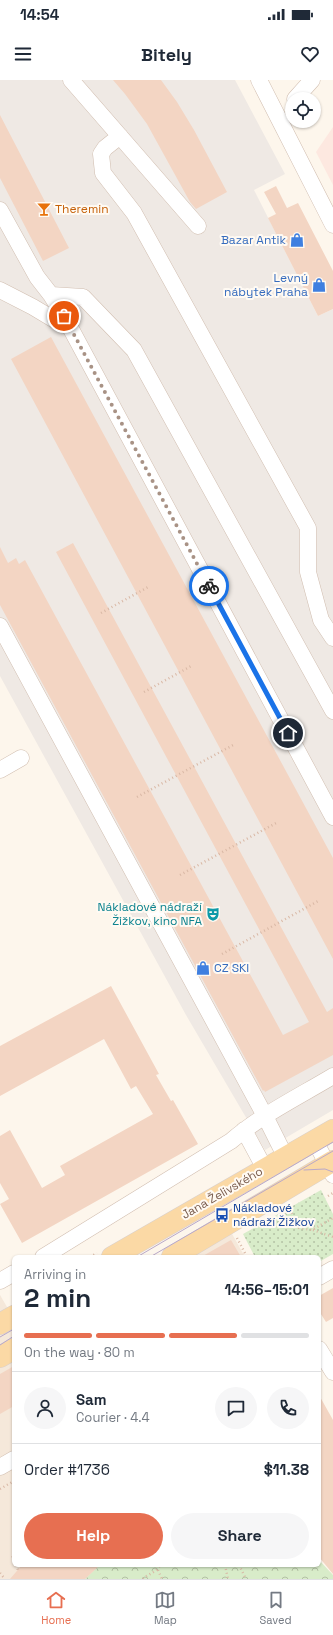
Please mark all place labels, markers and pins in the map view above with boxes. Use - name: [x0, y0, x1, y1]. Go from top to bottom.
- bar icon: Theremin: [36, 201, 52, 217]
- place label: Theremin: [55, 201, 109, 217]
- place label: Bazar Antik: [221, 232, 287, 248]
- shop icon: Bazar Antik: [289, 232, 305, 248]
- place label: Levný nábytek Praha: [224, 270, 308, 300]
- shop icon: Levný nábytek Praha: [311, 277, 327, 293]
- pin: [47, 299, 81, 333]
- pin: [271, 716, 305, 750]
- place label: Nákladové nádraží Žižkov, kino NFA: [97, 899, 202, 929]
- theatre icon: Nákladové nádraží Žižkov, kino NFA: [205, 906, 221, 922]
- shop icon: CZ SKI: [195, 960, 211, 976]
- place label: CZ SKI: [214, 960, 249, 976]
- place label: Nákladové nádraží Žižkov: [233, 1200, 315, 1230]
- bus stop icon: Nákladové nádraží Žižkov: [214, 1207, 230, 1223]

